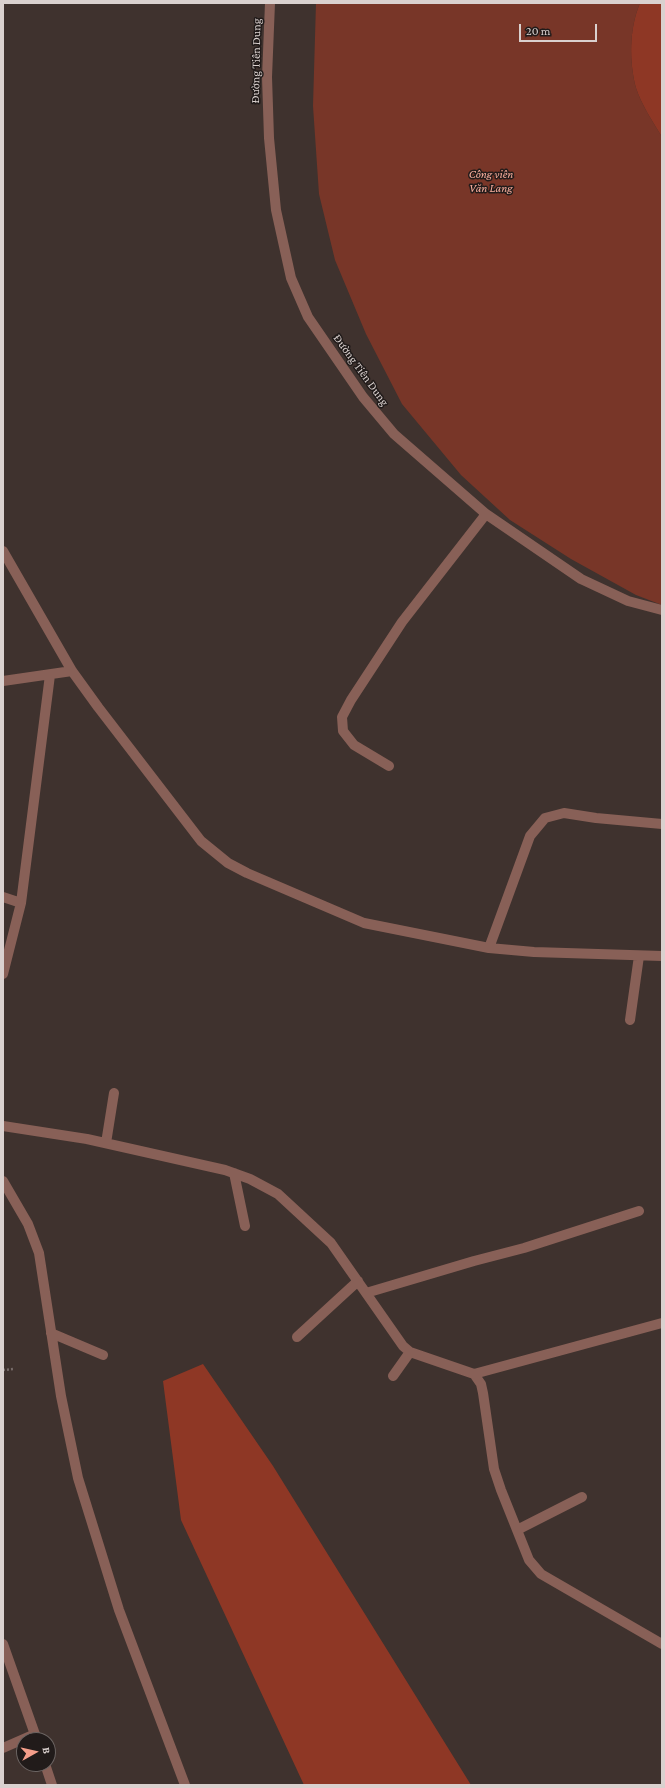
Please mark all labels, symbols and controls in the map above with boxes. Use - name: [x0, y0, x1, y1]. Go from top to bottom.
- scale bar: [521, 16, 599, 42]
- street label: Đường Tiên Dung: [248, 18, 264, 104]
- text: 20 m: [526, 24, 550, 38]
- park label: Công viên Văn Lang: [469, 167, 513, 195]
- street label: Đường Tiên Dung: [330, 331, 392, 409]
- north arrow: [16, 1732, 56, 1772]
- text: B: [41, 1746, 53, 1755]

